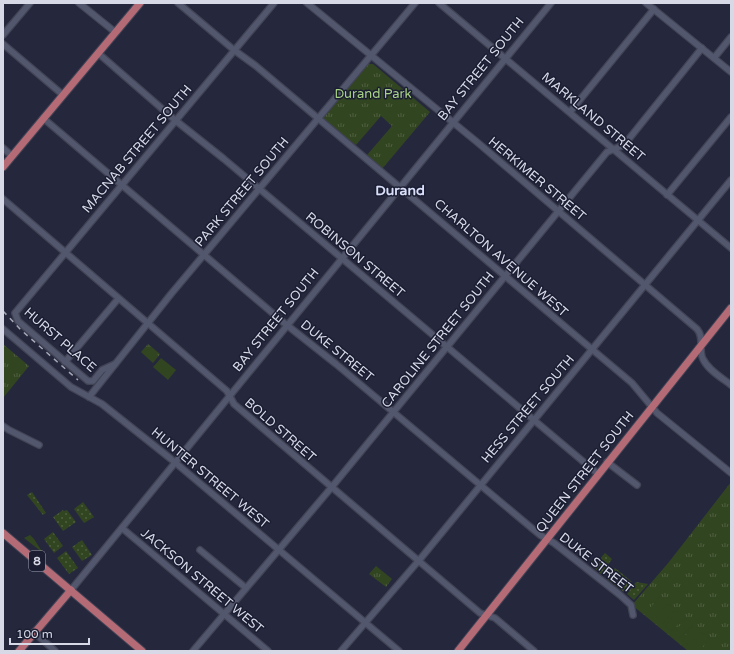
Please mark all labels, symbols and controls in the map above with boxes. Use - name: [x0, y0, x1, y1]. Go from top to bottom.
- street label: BAY STREET SOUTH: [434, 14, 528, 124]
- street label: MARKLAND STREET: [538, 69, 648, 165]
- street label: MACNAB STREET SOUTH: [79, 82, 195, 216]
- park label: Durand Park: [334, 86, 412, 102]
- street label: PARK STREET SOUTH: [192, 134, 292, 250]
- street label: HERKIMER STREET: [485, 134, 589, 225]
- district label: Durand: [375, 182, 425, 199]
- street label: CHARLTON AVENUE WEST: [431, 196, 571, 320]
- street label: ROBINSON STREET: [302, 209, 408, 301]
- street label: BAY STREET SOUTH: [229, 265, 323, 375]
- street label: CAROLINE STREET SOUTH: [378, 269, 498, 411]
- street label: HURST PLACE: [21, 304, 99, 376]
- street label: DUKE STREET: [297, 317, 377, 385]
- street label: HESS STREET SOUTH: [478, 352, 578, 466]
- street label: BOLD STREET: [241, 395, 319, 465]
- street label: QUEEN STREET SOUTH: [533, 408, 637, 536]
- street label: HUNTER STREET WEST: [148, 424, 272, 532]
- street label: JACKSON STREET WEST: [137, 525, 267, 637]
- street label: DUKE STREET: [556, 529, 636, 597]
- road number: 8: [29, 551, 45, 571]
- scale bar: [10, 620, 89, 646]
- text: 100 m: [16, 627, 53, 641]

